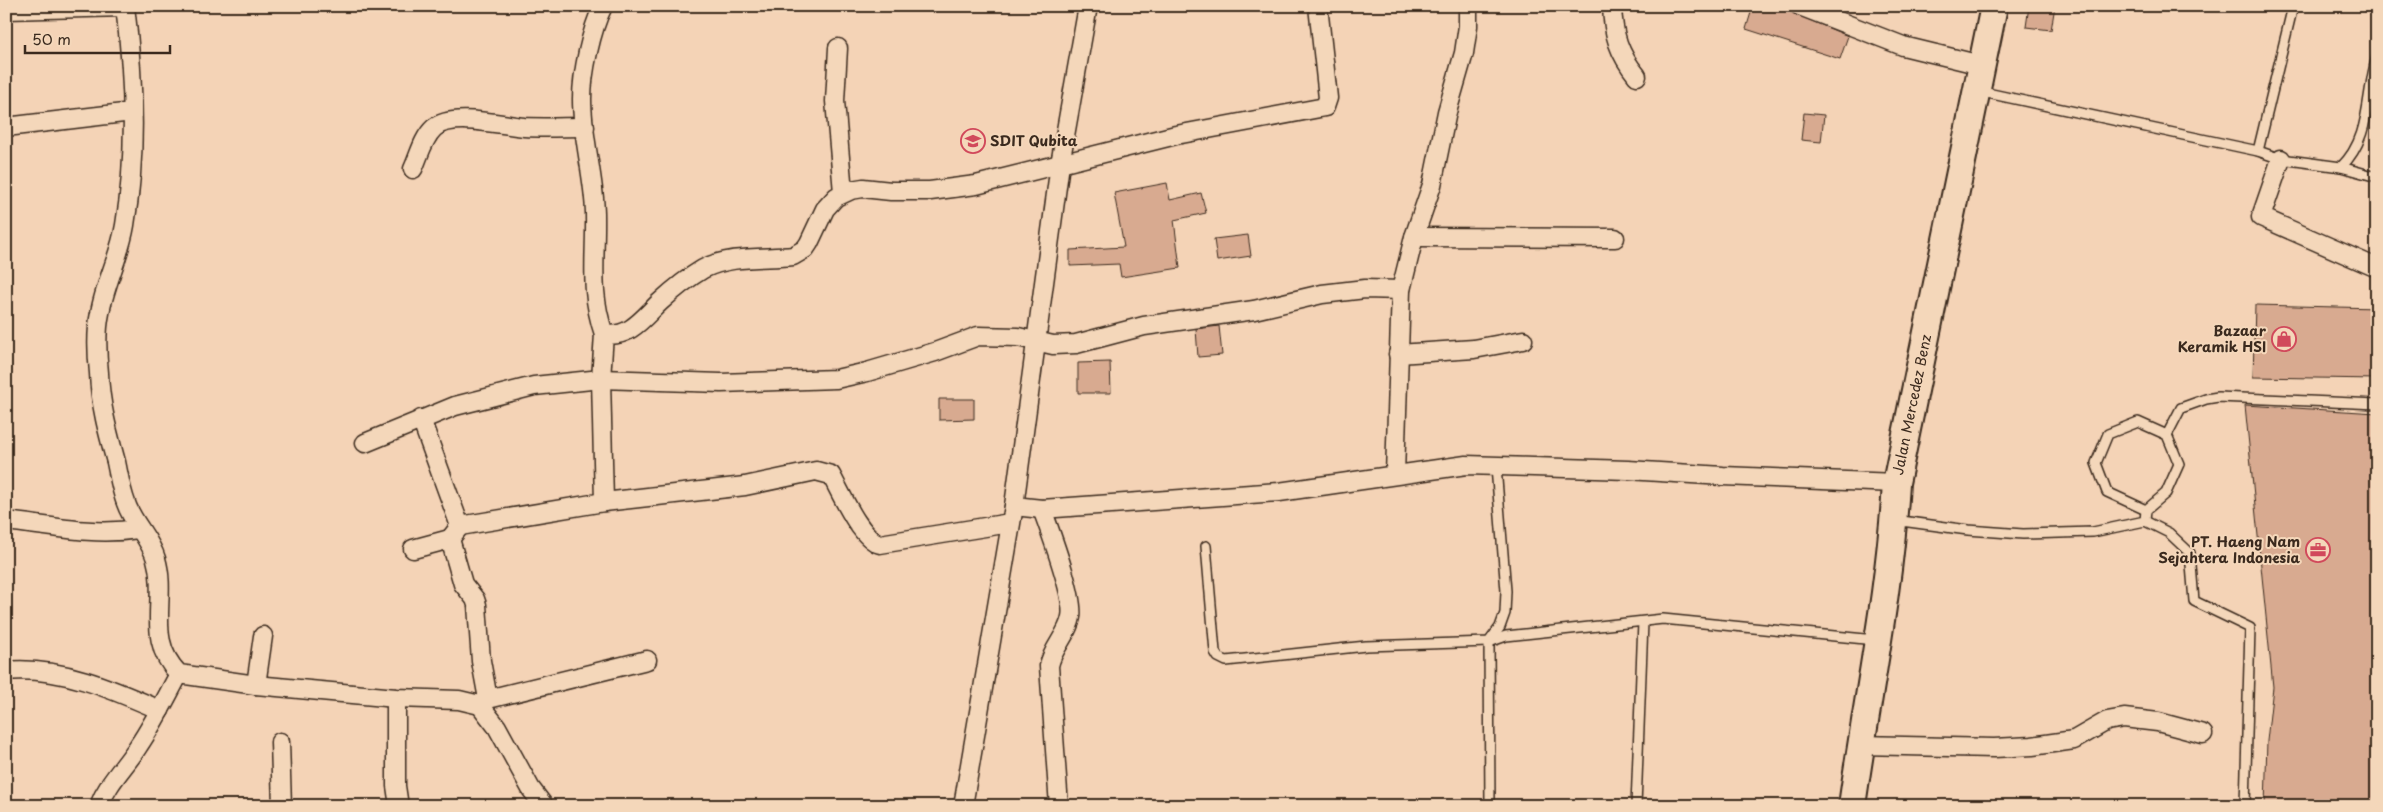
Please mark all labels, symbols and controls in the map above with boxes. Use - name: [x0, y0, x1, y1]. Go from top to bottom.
- scale bar: [25, 22, 170, 54]
- text: 50 m: [32, 27, 71, 50]
- school or university icon: SDIT Qubita: [960, 128, 986, 154]
- place label: SDIT Qubita: [990, 130, 1078, 151]
- place label: Bazaar Keramik HSI: [2178, 320, 2267, 357]
- shop icon: Bazaar Keramik HSI: [2271, 326, 2297, 352]
- street label: Jalan Mercedez Benz: [1887, 332, 1936, 477]
- place label: PT. Haeng Nam Sejahtera Indonesia: [2158, 531, 2300, 568]
- office icon: PT. Haeng Nam Sejahtera Indonesia: [2305, 537, 2331, 563]

